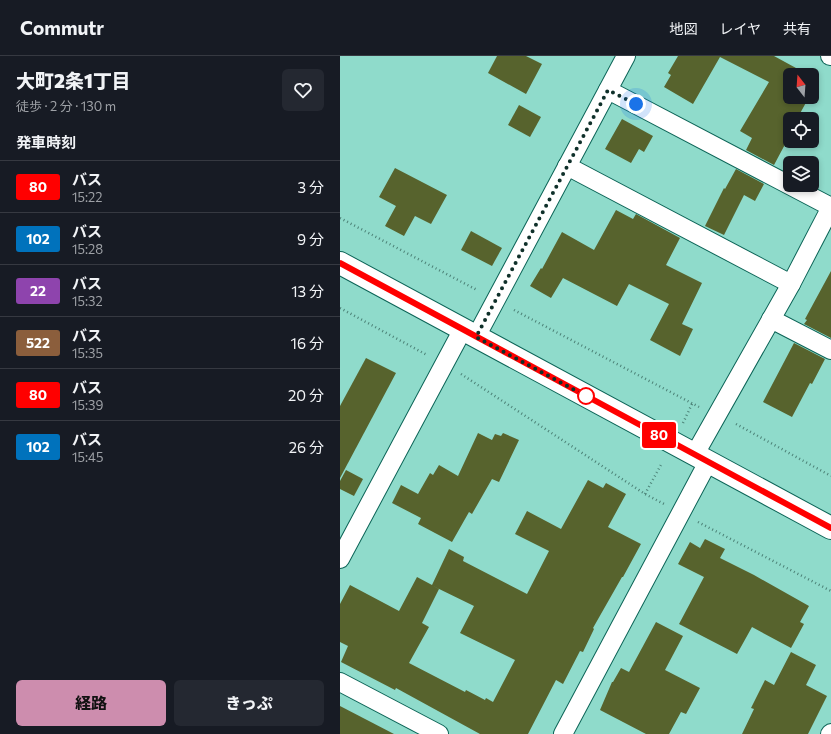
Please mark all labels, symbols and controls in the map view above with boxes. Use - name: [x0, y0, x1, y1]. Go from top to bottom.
- text: Commutr: [20, 16, 104, 39]
- text: 地図: [669, 20, 697, 37]
- text: レイヤ: [719, 20, 761, 37]
- text: 共有: [783, 20, 811, 37]
- north arrow: [783, 68, 819, 104]
- map controls: [783, 68, 819, 192]
- text: 大町2条1丁目: [16, 69, 131, 92]
- button: heart: [282, 69, 324, 111]
- your location: [626, 94, 646, 114]
- text: 徒歩 · 2 分 · 130 m: [16, 98, 116, 114]
- button: locate: [783, 112, 819, 148]
- text: 発車時刻: [16, 133, 76, 151]
- button: layers: [783, 156, 819, 192]
- text: バス: [72, 170, 102, 188]
- text: 80: [29, 178, 47, 195]
- text: 3 分: [298, 178, 324, 196]
- text: 15:22: [72, 189, 103, 205]
- text: バス: [72, 222, 102, 240]
- text: 102: [26, 230, 50, 247]
- text: 9 分: [297, 230, 324, 248]
- text: 15:28: [72, 241, 103, 257]
- text: バス: [72, 274, 102, 292]
- text: 22: [30, 282, 46, 299]
- text: 13 分: [291, 282, 324, 300]
- text: 15:32: [72, 293, 103, 309]
- text: バス: [72, 326, 102, 344]
- text: 522: [26, 334, 50, 351]
- text: 16 分: [291, 334, 324, 352]
- text: 15:35: [72, 345, 103, 361]
- text: バス: [72, 378, 102, 396]
- text: 80: [29, 386, 47, 403]
- text: 20 分: [288, 386, 324, 404]
- unlabelled marker: [577, 387, 595, 405]
- text: 15:39: [72, 397, 103, 413]
- line badge: 80: [641, 422, 677, 448]
- text: 80: [650, 426, 668, 443]
- text: バス: [72, 430, 102, 448]
- text: 102: [26, 438, 50, 455]
- text: 26 分: [289, 438, 324, 456]
- text: 15:45: [72, 449, 103, 465]
- button: 経路: [16, 680, 166, 726]
- button: きっぷ: [174, 680, 324, 726]

